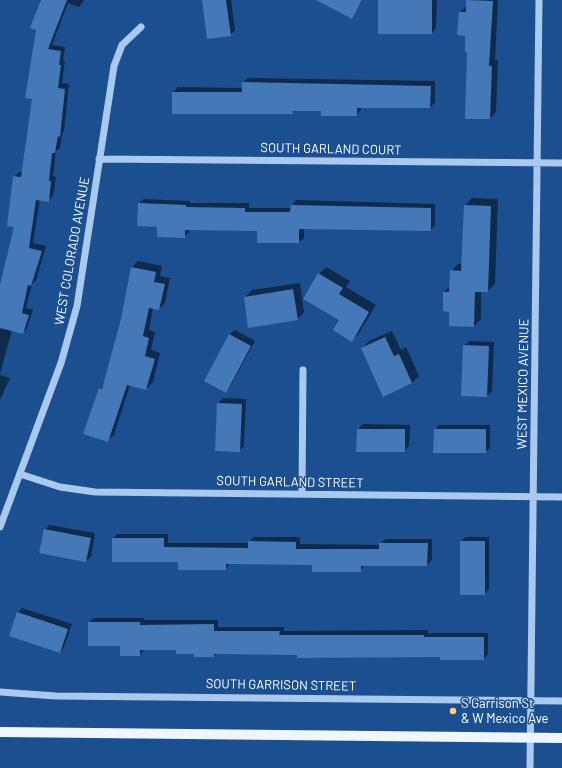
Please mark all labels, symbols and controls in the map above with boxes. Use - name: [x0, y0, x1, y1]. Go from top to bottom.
- street label: SOUTH GARLAND COURT: [260, 140, 402, 158]
- street label: WEST COLORADO AVENUE: [51, 176, 93, 326]
- street label: WEST MEXICO AVENUE: [514, 318, 532, 450]
- street label: SOUTH GARLAND STREET: [216, 473, 364, 491]
- street label: SOUTH GARRISON STREET: [206, 676, 356, 694]
- place label: S Garrison St & W Mexico Ave: [461, 696, 549, 727]
- marker: S Garrison St & W Mexico Ave: [448, 706, 458, 716]

